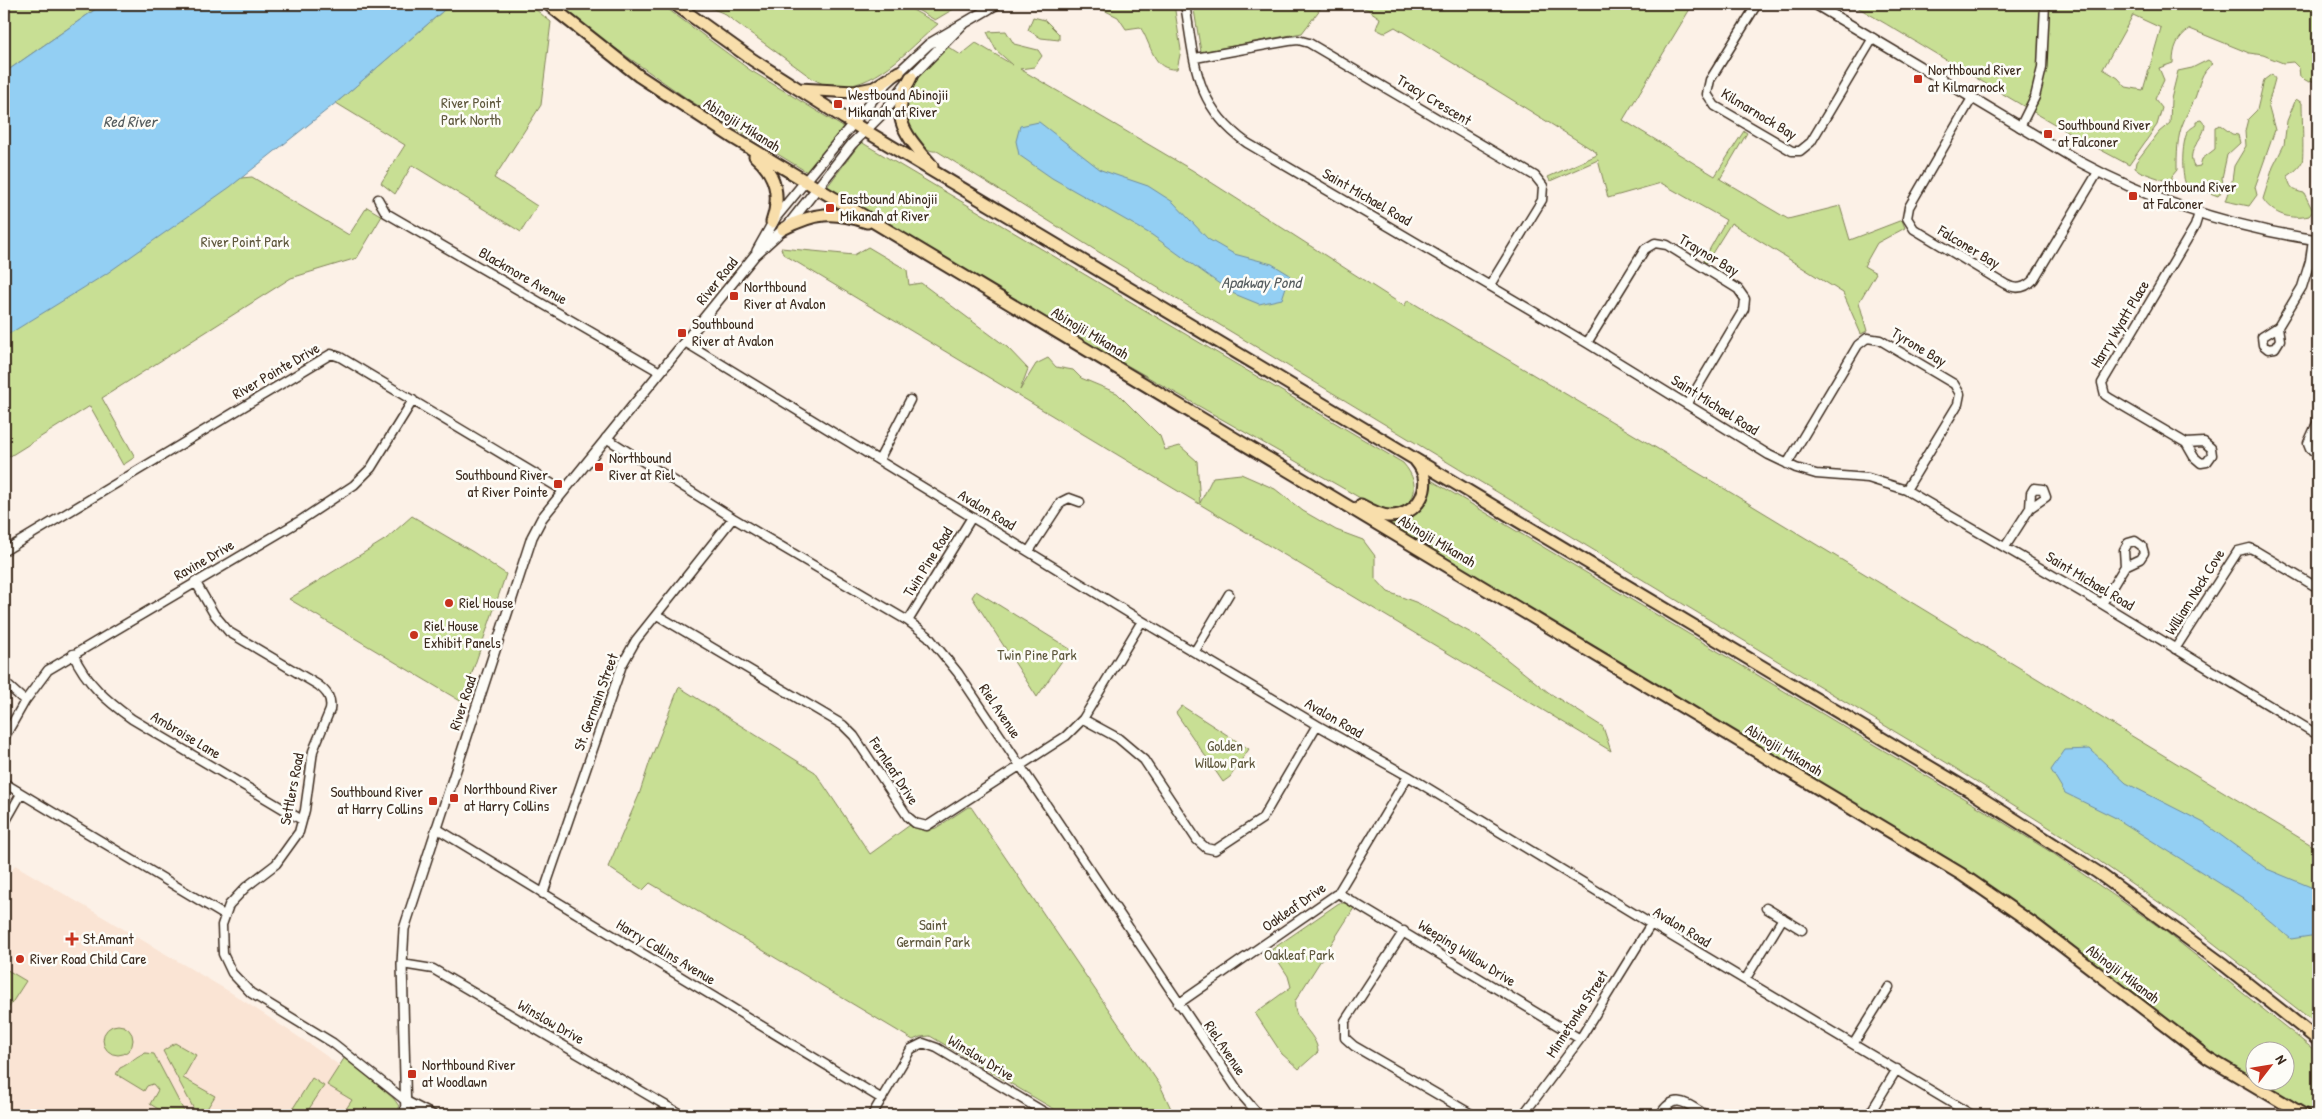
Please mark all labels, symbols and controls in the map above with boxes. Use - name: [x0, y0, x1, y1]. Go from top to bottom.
- place label: Northbound River at Kilmarnock: [1928, 59, 2022, 97]
- street label: Tracy Crescent: [1393, 69, 1476, 131]
- marker: Northbound River at Kilmarnock: [1912, 73, 1924, 85]
- street label: Kilmarnock Bay: [1717, 83, 1801, 145]
- place label: Westbound Abinojii Mikanah at River: [848, 84, 948, 122]
- park label: River Point Park North: [441, 92, 502, 130]
- street label: Abinojii Mikanah: [700, 93, 785, 156]
- marker: Westbound Abinojii Mikanah at River: [832, 98, 844, 110]
- water label: Red River: [103, 110, 159, 132]
- place label: Southbound River at Falconer: [2058, 114, 2151, 152]
- marker: Southbound River at Falconer: [2042, 128, 2054, 140]
- street label: Saint Michael Road: [1319, 163, 1416, 231]
- place label: Northbound River at Falconer: [2143, 176, 2237, 214]
- place label: Eastbound Abinojii Mikanah at River: [840, 188, 938, 226]
- marker: Northbound River at Falconer: [2127, 190, 2139, 202]
- marker: Eastbound Abinojii Mikanah at River: [824, 202, 836, 214]
- street label: Falconer Bay: [1933, 219, 2004, 273]
- street label: Traynor Bay: [1675, 228, 1743, 281]
- park label: River Point Park: [201, 231, 289, 252]
- street label: Blackmore Avenue: [475, 242, 571, 309]
- street label: River Road: [691, 252, 742, 309]
- water label: Apakway Pond: [1221, 271, 1303, 293]
- place label: Northbound River at Avalon: [744, 276, 826, 314]
- street label: Harry Wyatt Place: [2085, 276, 2154, 371]
- marker: Northbound River at Avalon: [728, 290, 740, 302]
- street label: Abinojii Mikanah: [1048, 301, 1133, 364]
- place label: Southbound River at Avalon: [692, 313, 774, 351]
- street label: Tyrone Bay: [1888, 322, 1951, 371]
- marker: Southbound River at Avalon: [676, 327, 688, 339]
- street label: River Pointe Drive: [228, 337, 323, 404]
- street label: Saint Michael Road: [1667, 369, 1763, 440]
- place label: Northbound River at Riel: [609, 447, 675, 485]
- marker: Northbound River at Riel: [593, 461, 605, 473]
- place label: Southbound River at River Pointe: [455, 464, 548, 502]
- marker: Southbound River at River Pointe: [552, 478, 564, 490]
- street label: Avalon Road: [954, 484, 1020, 535]
- street label: Abinojii Mikanah: [1395, 509, 1480, 572]
- street label: Twin Pine Road: [898, 523, 957, 601]
- street label: Ravine Drive: [170, 534, 238, 585]
- street label: William Nock Cove: [2160, 545, 2229, 639]
- street label: Saint Michael Road: [2042, 546, 2139, 615]
- place label: Riel House: [459, 592, 513, 613]
- marker: Riel House: [443, 597, 455, 609]
- place label: Riel House Exhibit Panels: [424, 615, 501, 653]
- marker: Riel House Exhibit Panels: [408, 629, 420, 641]
- park label: Twin Pine Park: [997, 644, 1077, 665]
- street label: St. Germain Street: [568, 649, 623, 753]
- street label: River Road: [444, 673, 481, 733]
- street label: Riel Avenue: [974, 679, 1026, 742]
- street label: Avalon Road: [1301, 692, 1367, 743]
- street label: Ambroise Lane: [147, 705, 225, 764]
- street label: Abinojii Mikanah: [1742, 718, 1827, 781]
- street label: Fernleaf Drive: [864, 732, 924, 809]
- park label: Golden Willow Park: [1195, 735, 1255, 773]
- street label: Settlers Road: [274, 751, 309, 827]
- place label: Northbound River at Harry Collins: [464, 778, 558, 816]
- place label: Southbound River at Harry Collins: [330, 781, 423, 819]
- marker: Northbound River at Harry Collins: [448, 792, 460, 804]
- marker: Southbound River at Harry Collins: [427, 795, 439, 807]
- street label: Oakleaf Drive: [1258, 877, 1330, 936]
- street label: Avalon Road: [1649, 901, 1715, 952]
- street label: Harry Collins Avenue: [613, 914, 720, 990]
- park label: Saint Germain Park: [896, 914, 970, 952]
- street label: Weeping Willow Drive: [1414, 914, 1520, 991]
- place label: St.Amant: [83, 928, 134, 949]
- marker: St.Amant: [65, 932, 79, 946]
- street label: Abinojii Mikanah: [2082, 939, 2164, 1008]
- park label: Oakleaf Park: [1264, 944, 1334, 965]
- place label: River Road Child Care: [30, 948, 146, 969]
- marker: River Road Child Care: [14, 953, 26, 965]
- street label: Minnetonka Street: [1540, 965, 1613, 1061]
- street label: Winslow Drive: [514, 994, 588, 1049]
- street label: Riel Avenue: [1199, 1016, 1251, 1079]
- street label: Winslow Drive: [944, 1030, 1018, 1086]
- north arrow: [2244, 1042, 2294, 1092]
- text: N: [2272, 1051, 2292, 1068]
- place label: Northbound River at Woodlawn: [422, 1054, 516, 1092]
- marker: Northbound River at Woodlawn: [406, 1068, 418, 1080]

